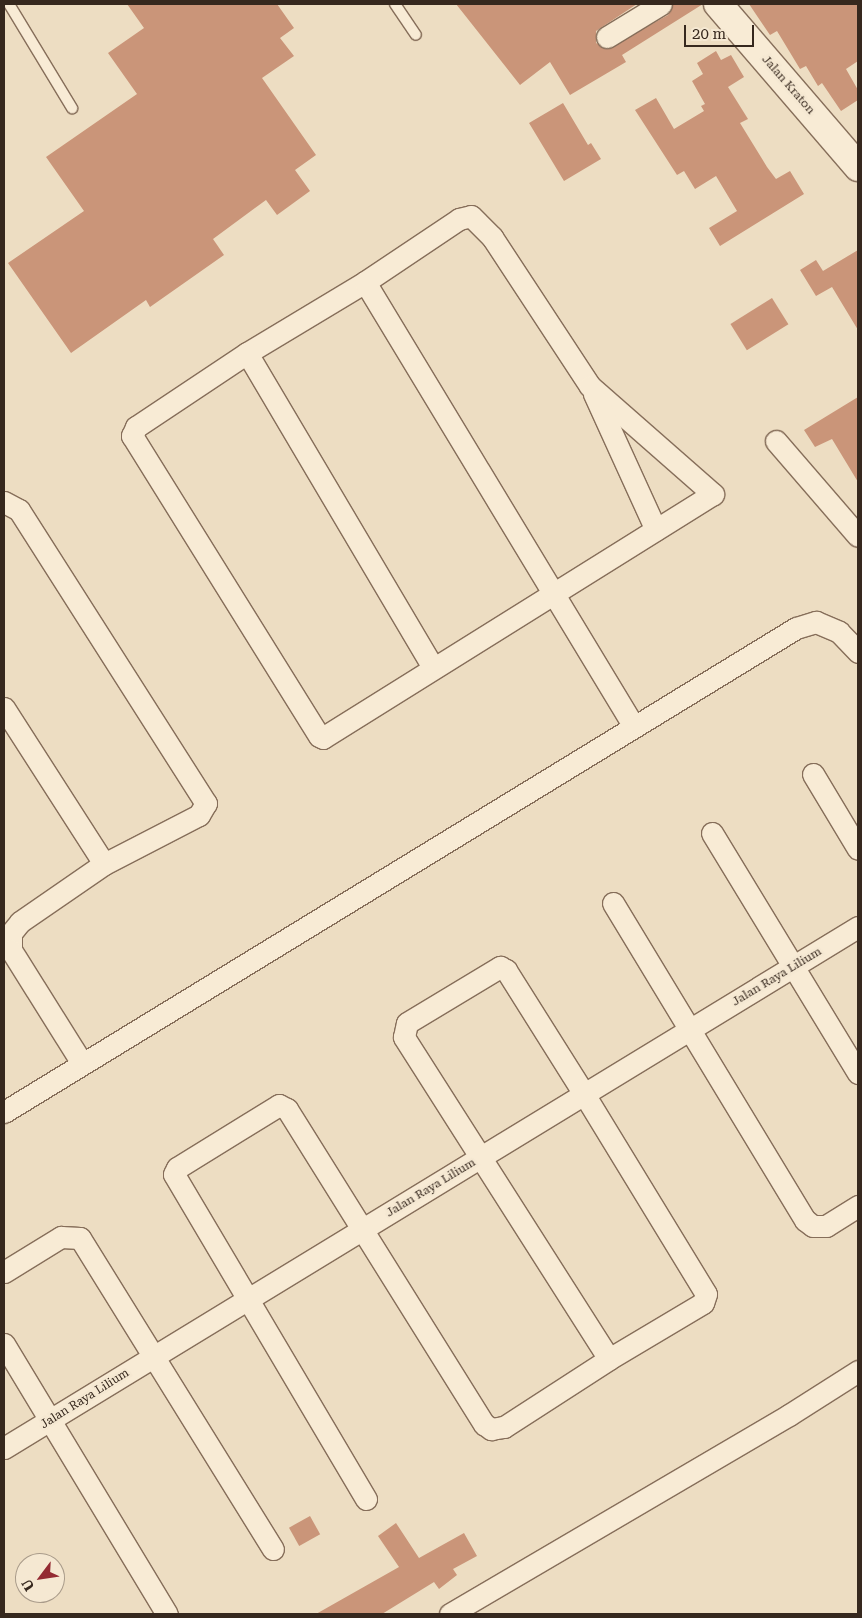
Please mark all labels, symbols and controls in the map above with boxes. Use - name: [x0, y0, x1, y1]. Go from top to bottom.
- scale bar: [687, 15, 757, 47]
- text: 20 m: [692, 25, 726, 43]
- street label: Jalan Kraton: [758, 53, 818, 117]
- street label: Jalan Raya Lilium: [730, 945, 824, 1009]
- street label: Jalan Raya Lilium: [384, 1156, 478, 1220]
- street label: Jalan Raya Lilium: [38, 1366, 132, 1432]
- north arrow: [15, 1553, 65, 1603]
- text: U: [18, 1576, 38, 1594]

